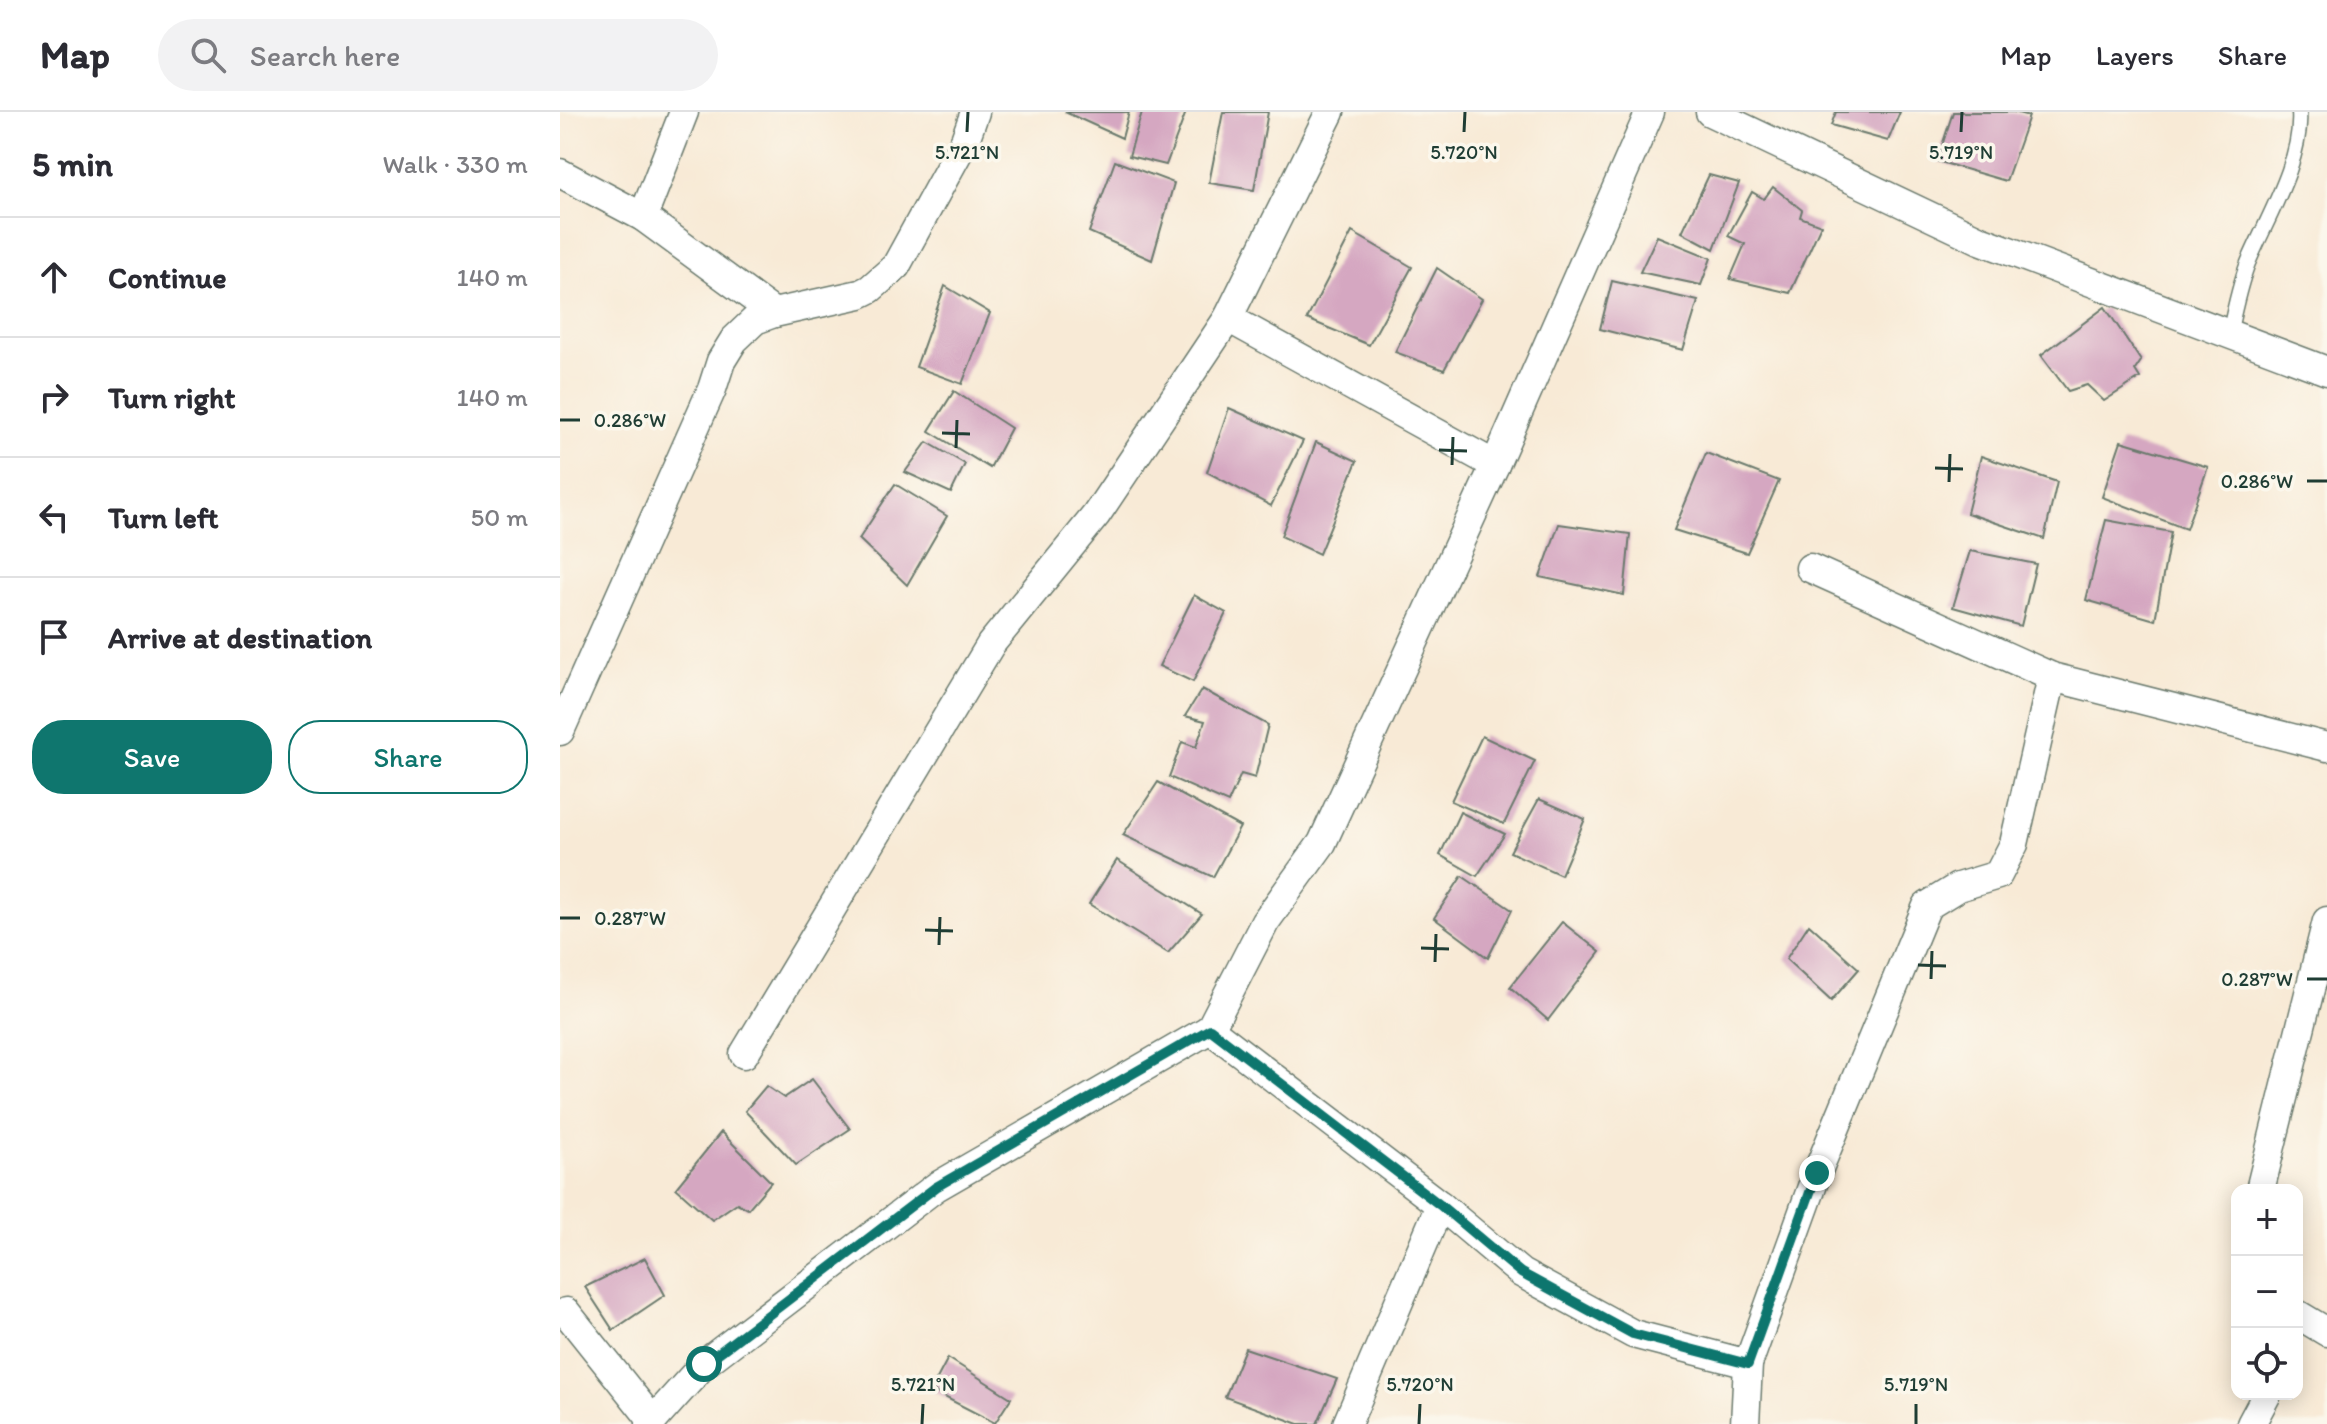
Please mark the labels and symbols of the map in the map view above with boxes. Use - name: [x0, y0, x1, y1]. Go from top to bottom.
- text: 5.721°N: [935, 140, 999, 164]
- text: 5.720°N: [1430, 140, 1498, 164]
- text: 5.719°N: [1929, 140, 1993, 164]
- text: 0.286°W: [594, 408, 666, 432]
- text: 0.286°W: [2221, 469, 2293, 493]
- text: 0.287°W: [594, 906, 666, 930]
- text: 0.287°W: [2221, 967, 2293, 991]
- route end: [1799, 1155, 1835, 1191]
- route start: [686, 1346, 722, 1382]
- text: 5.721°N: [891, 1372, 955, 1396]
- text: 5.720°N: [1386, 1372, 1454, 1396]
- text: 5.719°N: [1884, 1372, 1948, 1396]

